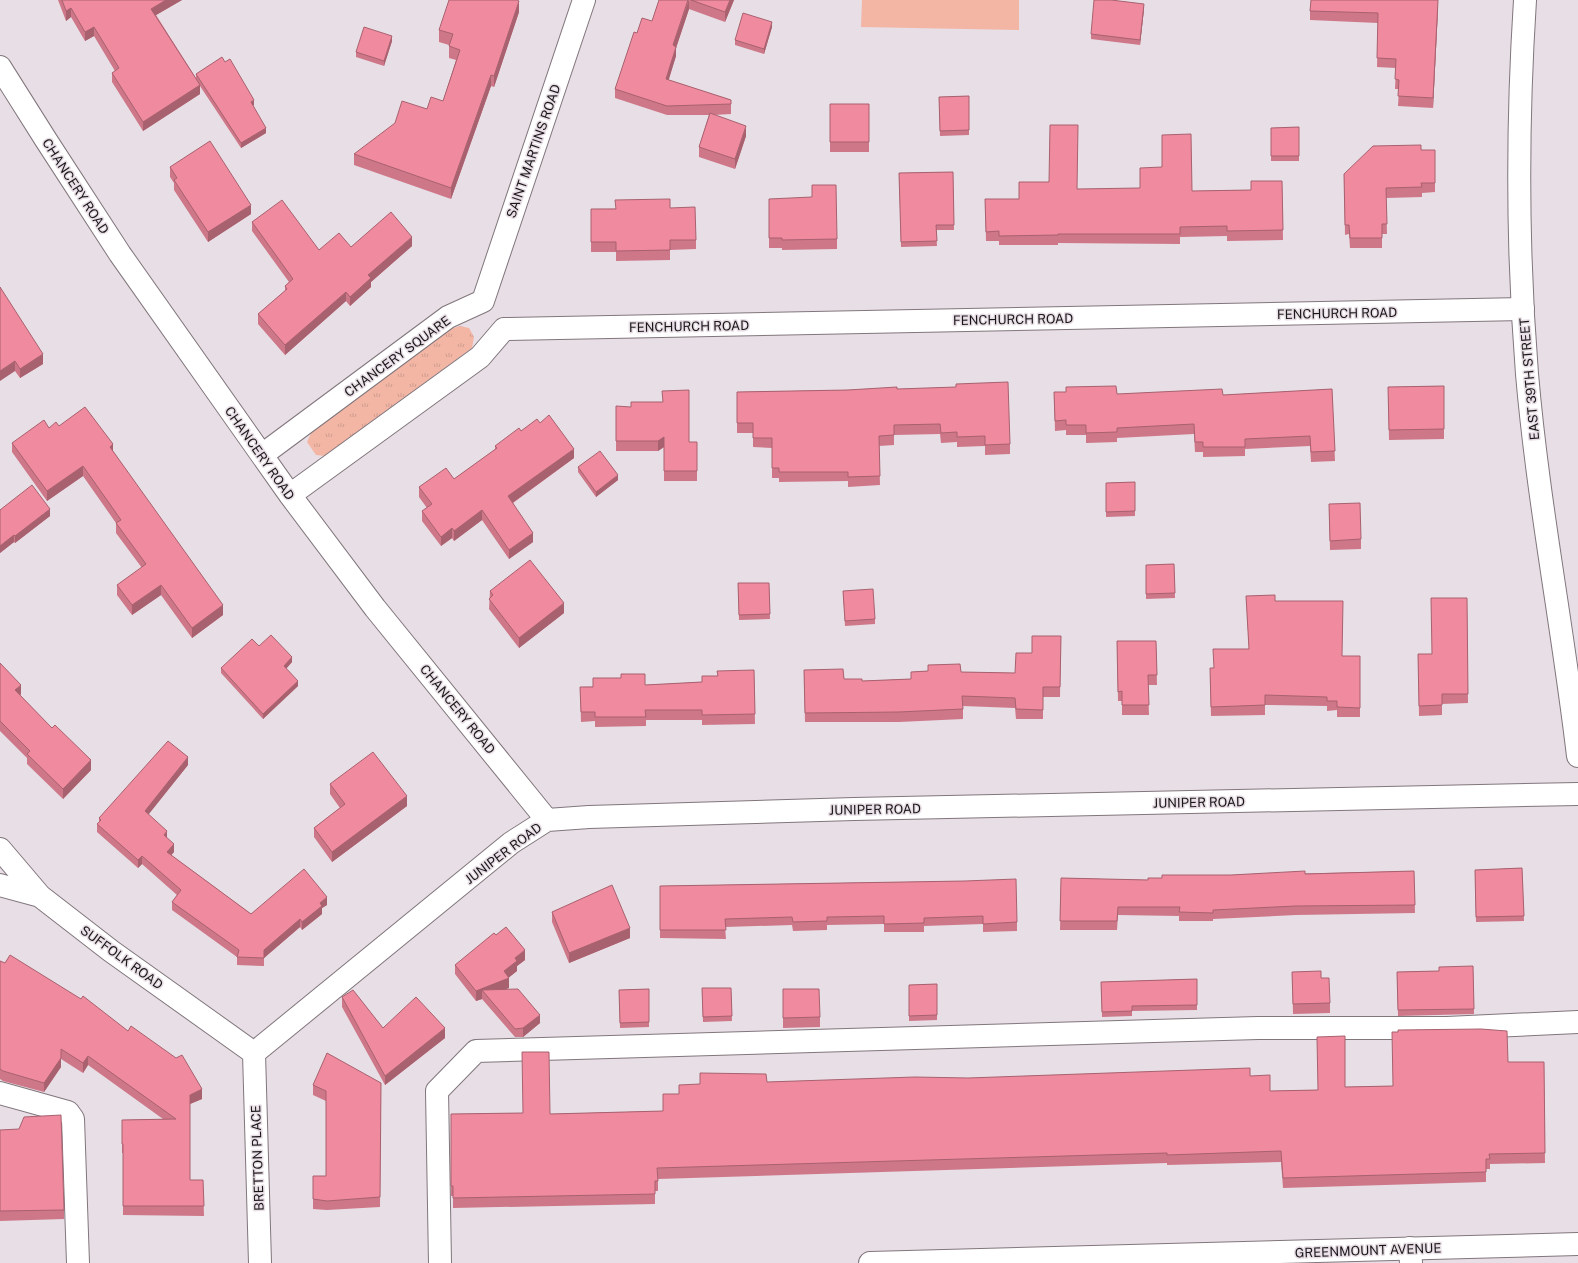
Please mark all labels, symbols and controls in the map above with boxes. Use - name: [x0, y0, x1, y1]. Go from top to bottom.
- street label: SAINT MARTINS ROAD: [504, 82, 563, 220]
- street label: CHANCERY ROAD: [39, 136, 112, 237]
- street label: FENCHURCH ROAD: [1277, 305, 1397, 322]
- street label: FENCHURCH ROAD: [953, 311, 1073, 328]
- street label: CHANCERY SQUARE: [341, 313, 453, 400]
- street label: EAST 39TH STREET: [1517, 317, 1542, 441]
- street label: FENCHURCH ROAD: [629, 318, 749, 335]
- street label: CHANCERY ROAD: [222, 404, 297, 503]
- street label: CHANCERY ROAD: [417, 662, 498, 757]
- street label: JUNIPER ROAD: [1153, 794, 1245, 811]
- street label: JUNIPER ROAD: [829, 801, 921, 818]
- street label: JUNIPER ROAD: [462, 820, 545, 887]
- street label: SUFFOLK ROAD: [78, 922, 166, 992]
- street label: BRETTON PLACE: [248, 1105, 267, 1211]
- street label: GREENMOUNT AVENUE: [1294, 1240, 1442, 1261]

